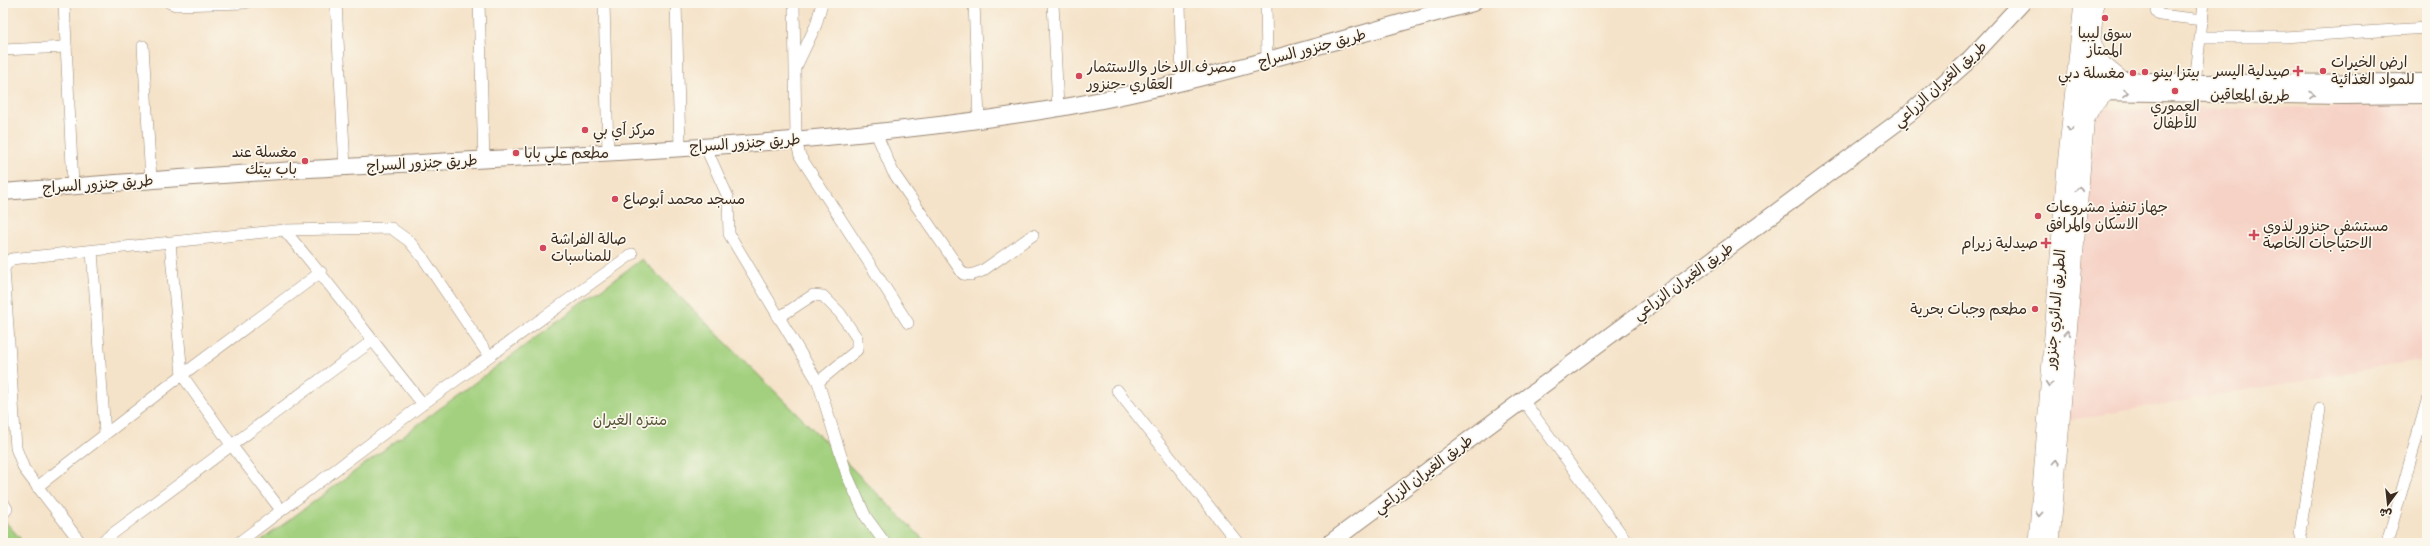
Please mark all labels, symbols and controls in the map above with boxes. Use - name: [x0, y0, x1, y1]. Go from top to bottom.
- marker: سوق ليبيا الممتاز: [2100, 13, 2110, 23]
- place label: سوق ليبيا الممتاز: [2078, 24, 2132, 63]
- street label: طريق جنزور السراج: [1256, 25, 1369, 75]
- street label: طريق الغيران الزراعي: [1889, 37, 1993, 134]
- place label: ارض الخيرات للمواد الغذائية: [2331, 53, 2415, 92]
- place label: مصرف الادخار والاستثمار العقاري -جنزور: [1086, 58, 1236, 97]
- place label: صيدلية اليسر: [2213, 62, 2290, 84]
- place label: بيتزا بينو: [2152, 63, 2200, 85]
- place label: مغسلة دبي: [2058, 64, 2125, 86]
- marker: صيدلية اليسر: [2293, 66, 2303, 76]
- marker: ارض الخيرات للمواد الغذائية: [2318, 66, 2328, 76]
- marker: بيتزا بينو: [2140, 67, 2150, 77]
- marker: مغسلة دبي: [2128, 68, 2138, 78]
- marker: مصرف الادخار والاستثمار العقاري -جنزور: [1074, 71, 1084, 81]
- street label: طريق المعاقين: [2210, 85, 2290, 109]
- marker: العموري للأطفال: [2170, 86, 2180, 96]
- one-way arrow: [2123, 89, 2129, 97]
- one-way arrow: [2309, 91, 2315, 99]
- place label: العموري للأطفال: [2150, 97, 2200, 136]
- place label: مركز اَي بي: [593, 121, 655, 143]
- marker: مركز اَي بي: [580, 125, 590, 135]
- one-way arrow: [2065, 126, 2074, 132]
- street label: طريق جنزور السراج: [689, 130, 801, 160]
- place label: مغسلة عند باب بيتك: [232, 143, 297, 182]
- place label: مطعم علي بابا: [524, 144, 609, 166]
- marker: مطعم علي بابا: [511, 148, 521, 158]
- street label: طريق جنزور السراج: [366, 151, 478, 179]
- marker: مغسلة عند باب بيتك: [300, 156, 310, 166]
- street label: طريق جنزور السراج: [42, 171, 154, 201]
- one-way arrow: [2074, 186, 2083, 192]
- place label: مسجد محمد أبوصاع: [623, 190, 745, 212]
- marker: مسجد محمد أبوصاع: [610, 194, 620, 204]
- place label: جهاز تنفيذ مشروعات الاسكان والمرافق: [2046, 198, 2168, 237]
- marker: جهاز تنفيذ مشروعات الاسكان والمرافق: [2033, 211, 2043, 221]
- place label: مستشفي جنزور لذوي الاحتياجات الخاصة: [2263, 217, 2388, 256]
- marker: مستشفي جنزور لذوي الاحتياجات الخاصة: [2248, 229, 2260, 241]
- place label: صالة الفراشة للمناسبات: [551, 230, 627, 269]
- place label: صيدلية زيرام: [1961, 234, 2038, 256]
- street label: طريق الغيران الزراعي: [1629, 238, 1739, 327]
- marker: صيدلية زيرام: [2041, 238, 2051, 248]
- marker: صالة الفراشة للمناسبات: [538, 243, 548, 253]
- street label: الطريق الدائري جنزور: [2041, 248, 2073, 371]
- place label: مطعم وجبات بحرية: [1910, 300, 2027, 322]
- marker: مطعم وجبات بحرية: [2030, 304, 2040, 314]
- one-way arrow: [2062, 330, 2071, 336]
- one-way arrow: [2045, 381, 2054, 387]
- park label: منتزه الغيران: [593, 411, 667, 433]
- street label: طريق الغيران الزراعي: [1370, 431, 1479, 520]
- one-way arrow: [2052, 459, 2061, 465]
- north arrow: [2368, 484, 2408, 524]
- text: ش: [2378, 502, 2394, 521]
- one-way arrow: [2035, 511, 2044, 517]

